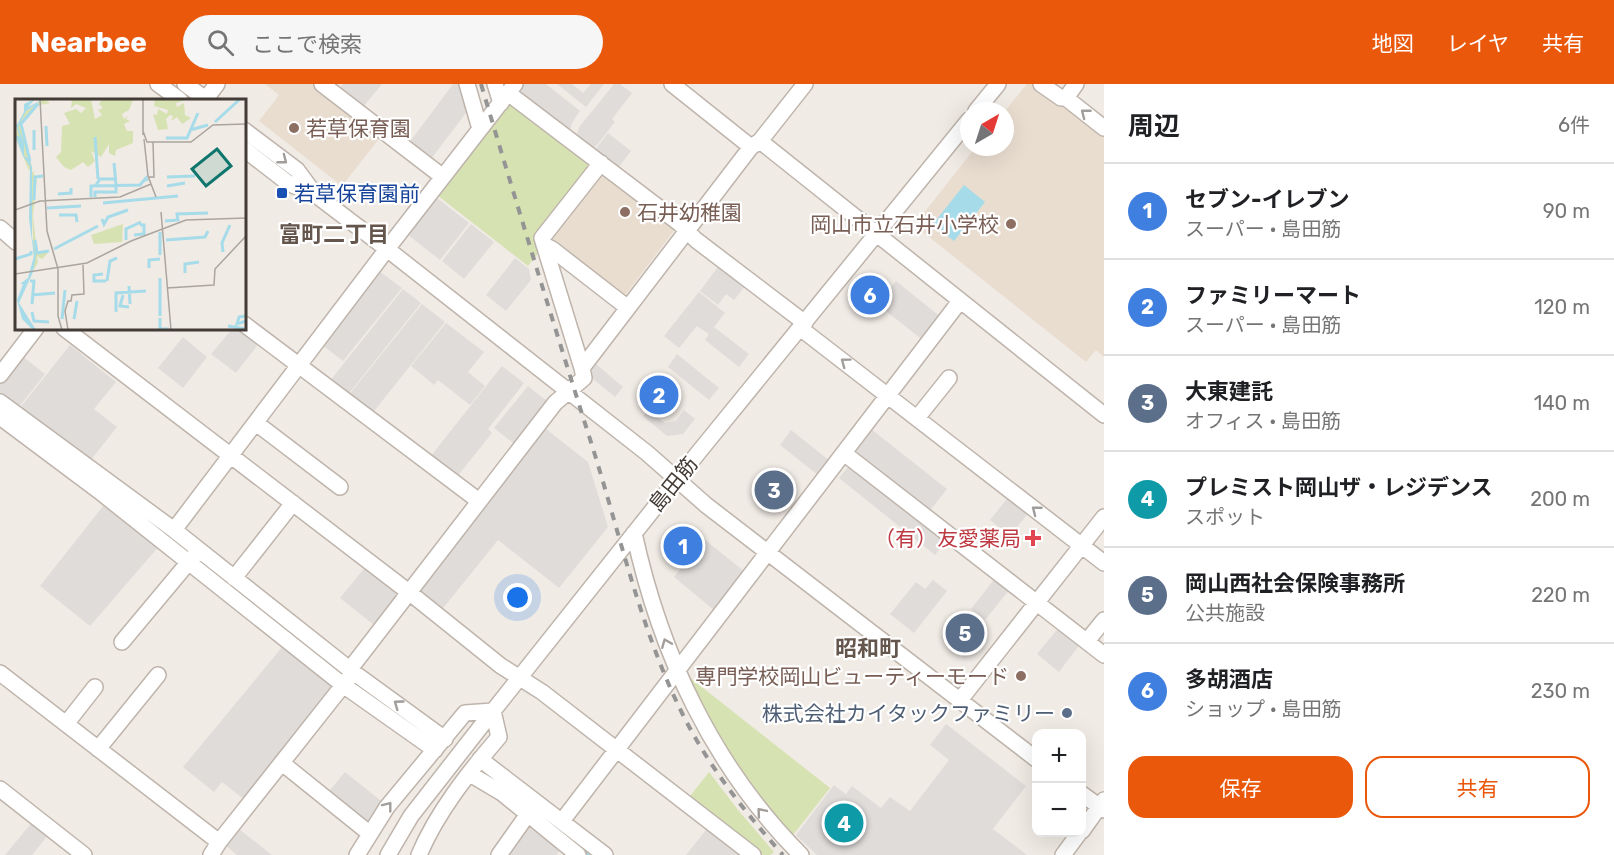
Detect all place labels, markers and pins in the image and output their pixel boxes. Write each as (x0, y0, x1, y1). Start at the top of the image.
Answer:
place label: 若草保育園 (306, 116, 411, 141)
marker: 若草保育園 (287, 121, 301, 135)
place label: 若草保育園前 (294, 181, 420, 206)
marker: 若草保育園前 (275, 186, 289, 200)
place label: 石井幼稚園 (637, 200, 742, 225)
marker: 石井幼稚園 (618, 205, 632, 219)
place label: 岡山市立石井小学校 (810, 212, 999, 237)
marker: 岡山市立石井小学校 (1004, 217, 1018, 231)
pin: 6 (850, 272, 890, 318)
pin: 2 (640, 372, 678, 418)
pin: 3 (754, 468, 794, 512)
pin: 1 (664, 524, 702, 568)
place label: （有）友愛薬局 (874, 526, 1021, 551)
marker: （有）友愛薬局 (1026, 531, 1040, 545)
pin: 5 (946, 610, 984, 656)
place label: 専門学校岡山ビューティーモード (695, 664, 1009, 689)
marker: 専門学校岡山ビューティーモード (1014, 669, 1028, 683)
place label: 株式会社カイタックファミリー (762, 701, 1055, 726)
marker: 株式会社カイタックファミリー (1060, 706, 1074, 720)
pin: 4 (824, 800, 864, 846)

